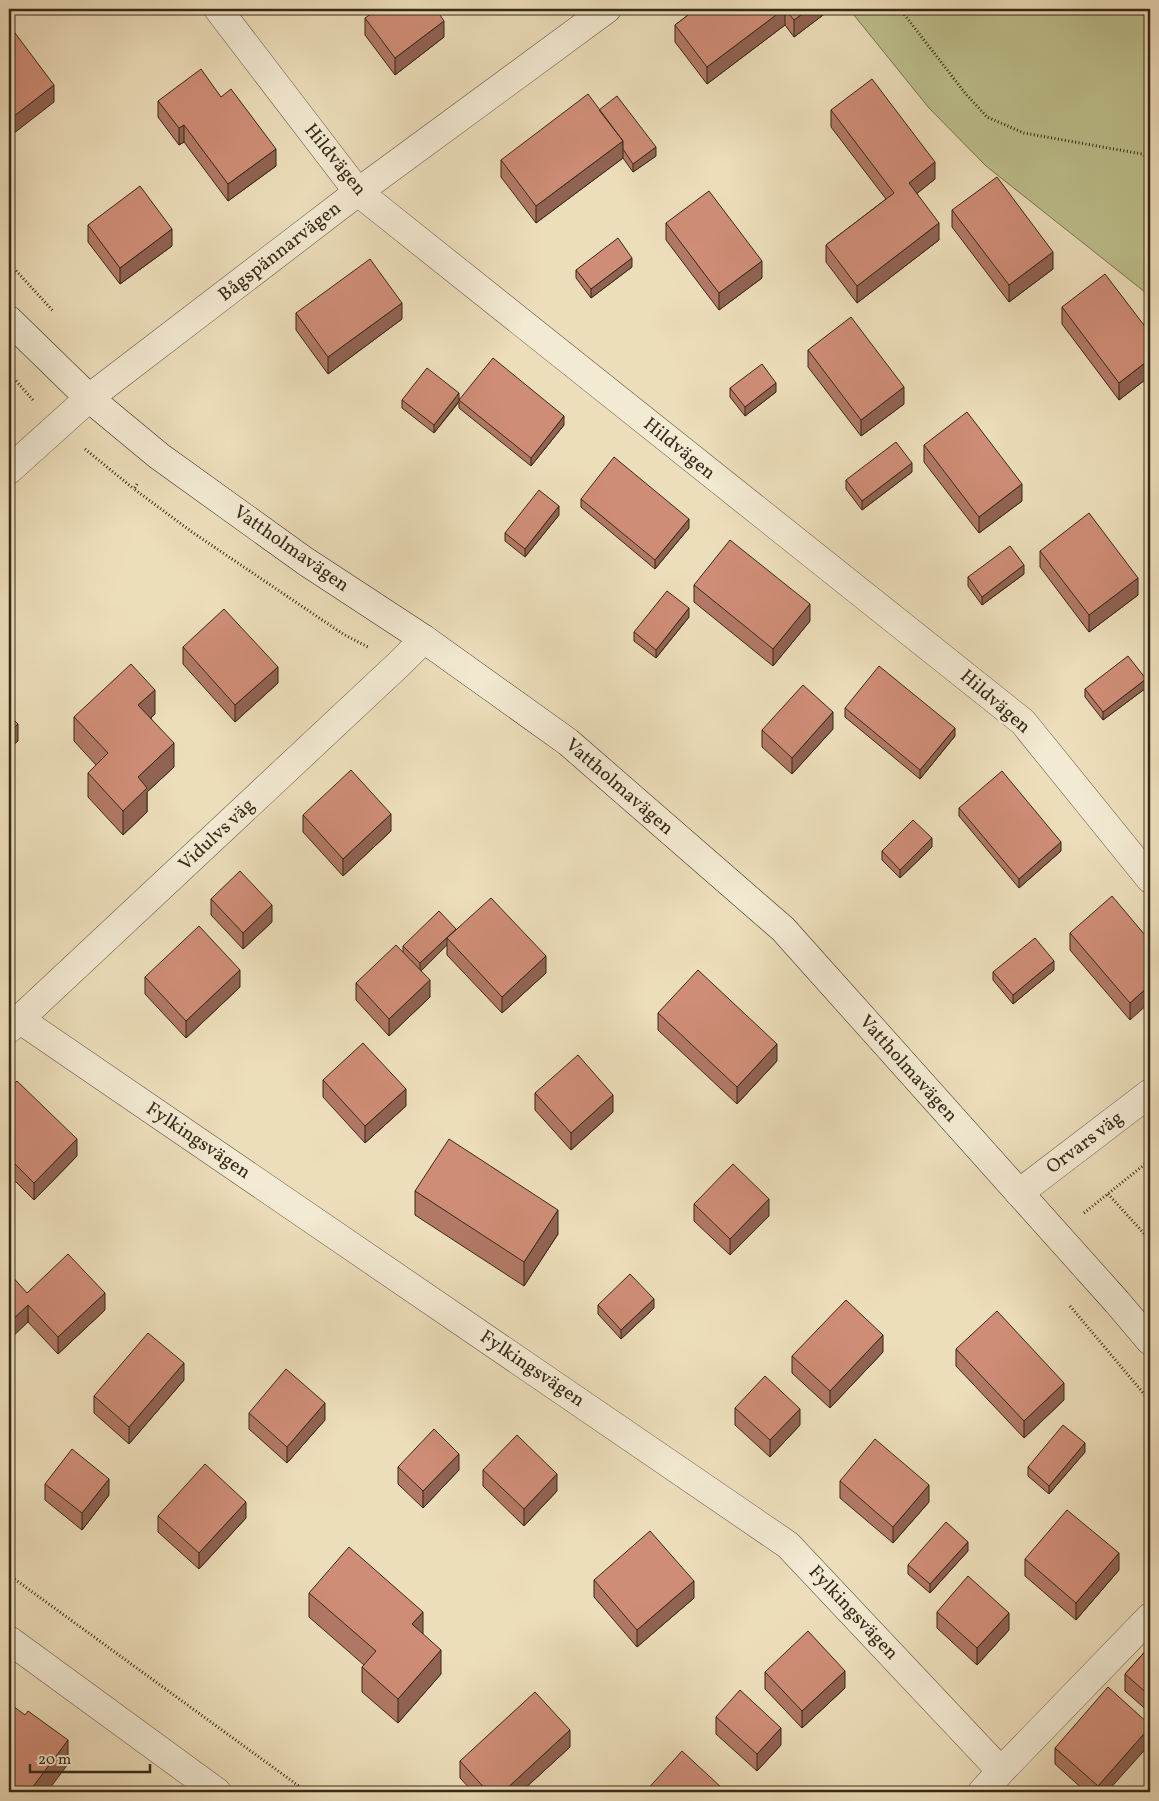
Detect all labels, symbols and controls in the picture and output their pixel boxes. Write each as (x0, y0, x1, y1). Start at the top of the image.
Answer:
street label: Hildvägen (298, 118, 372, 202)
street label: Bågspännarvägen (213, 196, 347, 308)
street label: Hildvägen (637, 412, 721, 486)
street label: Vattholmavägen (228, 499, 354, 599)
street label: Hildvägen (954, 664, 1036, 740)
street label: Vattholmavägen (559, 733, 679, 841)
street label: Vidulvs väg (173, 793, 261, 877)
street label: Vattholmavägen (853, 1010, 963, 1128)
street label: Fylkingsvägen (141, 1096, 255, 1186)
street label: Orvars väg (1041, 1106, 1129, 1180)
street label: Fylkingsvägen (475, 1324, 589, 1414)
street label: Fylkingsvägen (802, 1560, 904, 1666)
scale bar (30, 1741, 150, 1773)
text: 20 m (38, 1750, 71, 1771)

